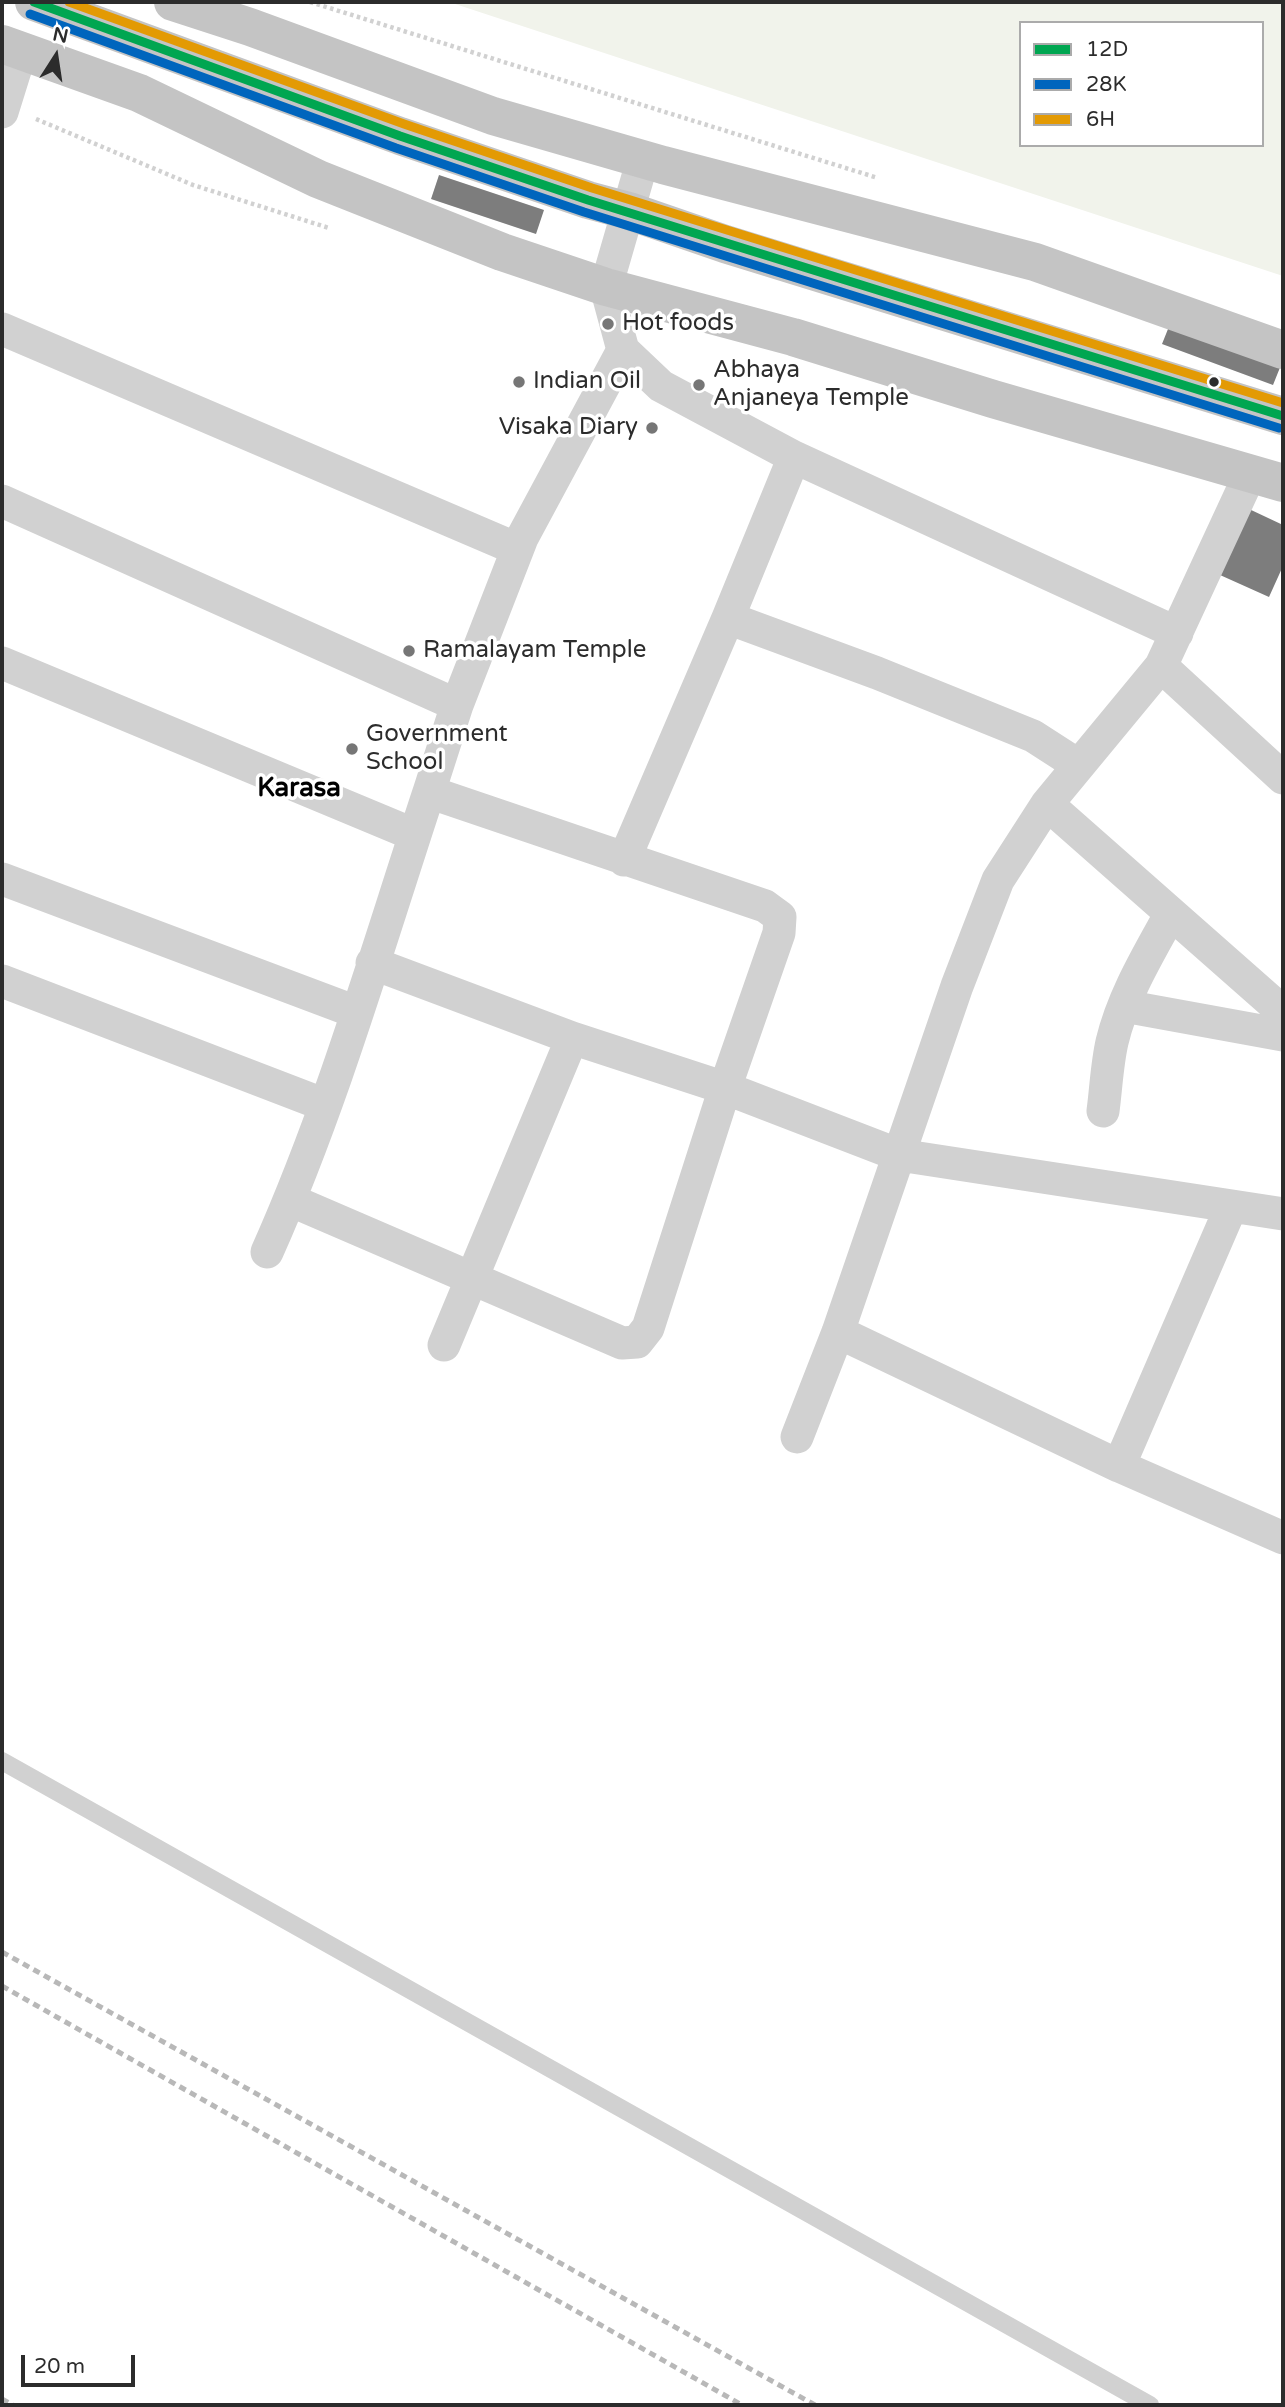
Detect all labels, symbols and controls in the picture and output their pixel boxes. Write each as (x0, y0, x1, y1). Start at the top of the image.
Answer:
north arrow (21, 21, 91, 91)
legend (1019, 21, 1264, 147)
text: N (51, 23, 70, 48)
text: 12D (1086, 37, 1128, 62)
text: 28K (1086, 72, 1126, 97)
text: 6H (1086, 107, 1115, 132)
place label: Hot foods (622, 310, 734, 338)
marker: Hot foods (600, 316, 616, 332)
place label: Abhaya Anjaneya Temple (713, 357, 909, 413)
place label: Indian Oil (533, 368, 641, 396)
marker: Indian Oil (511, 374, 527, 390)
unlabelled marker (1207, 375, 1221, 389)
marker: Abhaya Anjaneya Temple (691, 377, 707, 393)
place label: Visaka Diary (499, 414, 638, 442)
marker: Visaka Diary (644, 420, 660, 436)
place label: Ramalayam Temple (423, 637, 646, 665)
marker: Ramalayam Temple (401, 643, 417, 659)
place label: Government School (366, 721, 508, 777)
marker: Government School (344, 741, 360, 757)
district label: Karasa (257, 773, 341, 805)
scale bar (24, 2340, 138, 2384)
text: 20 m (34, 2354, 85, 2379)

